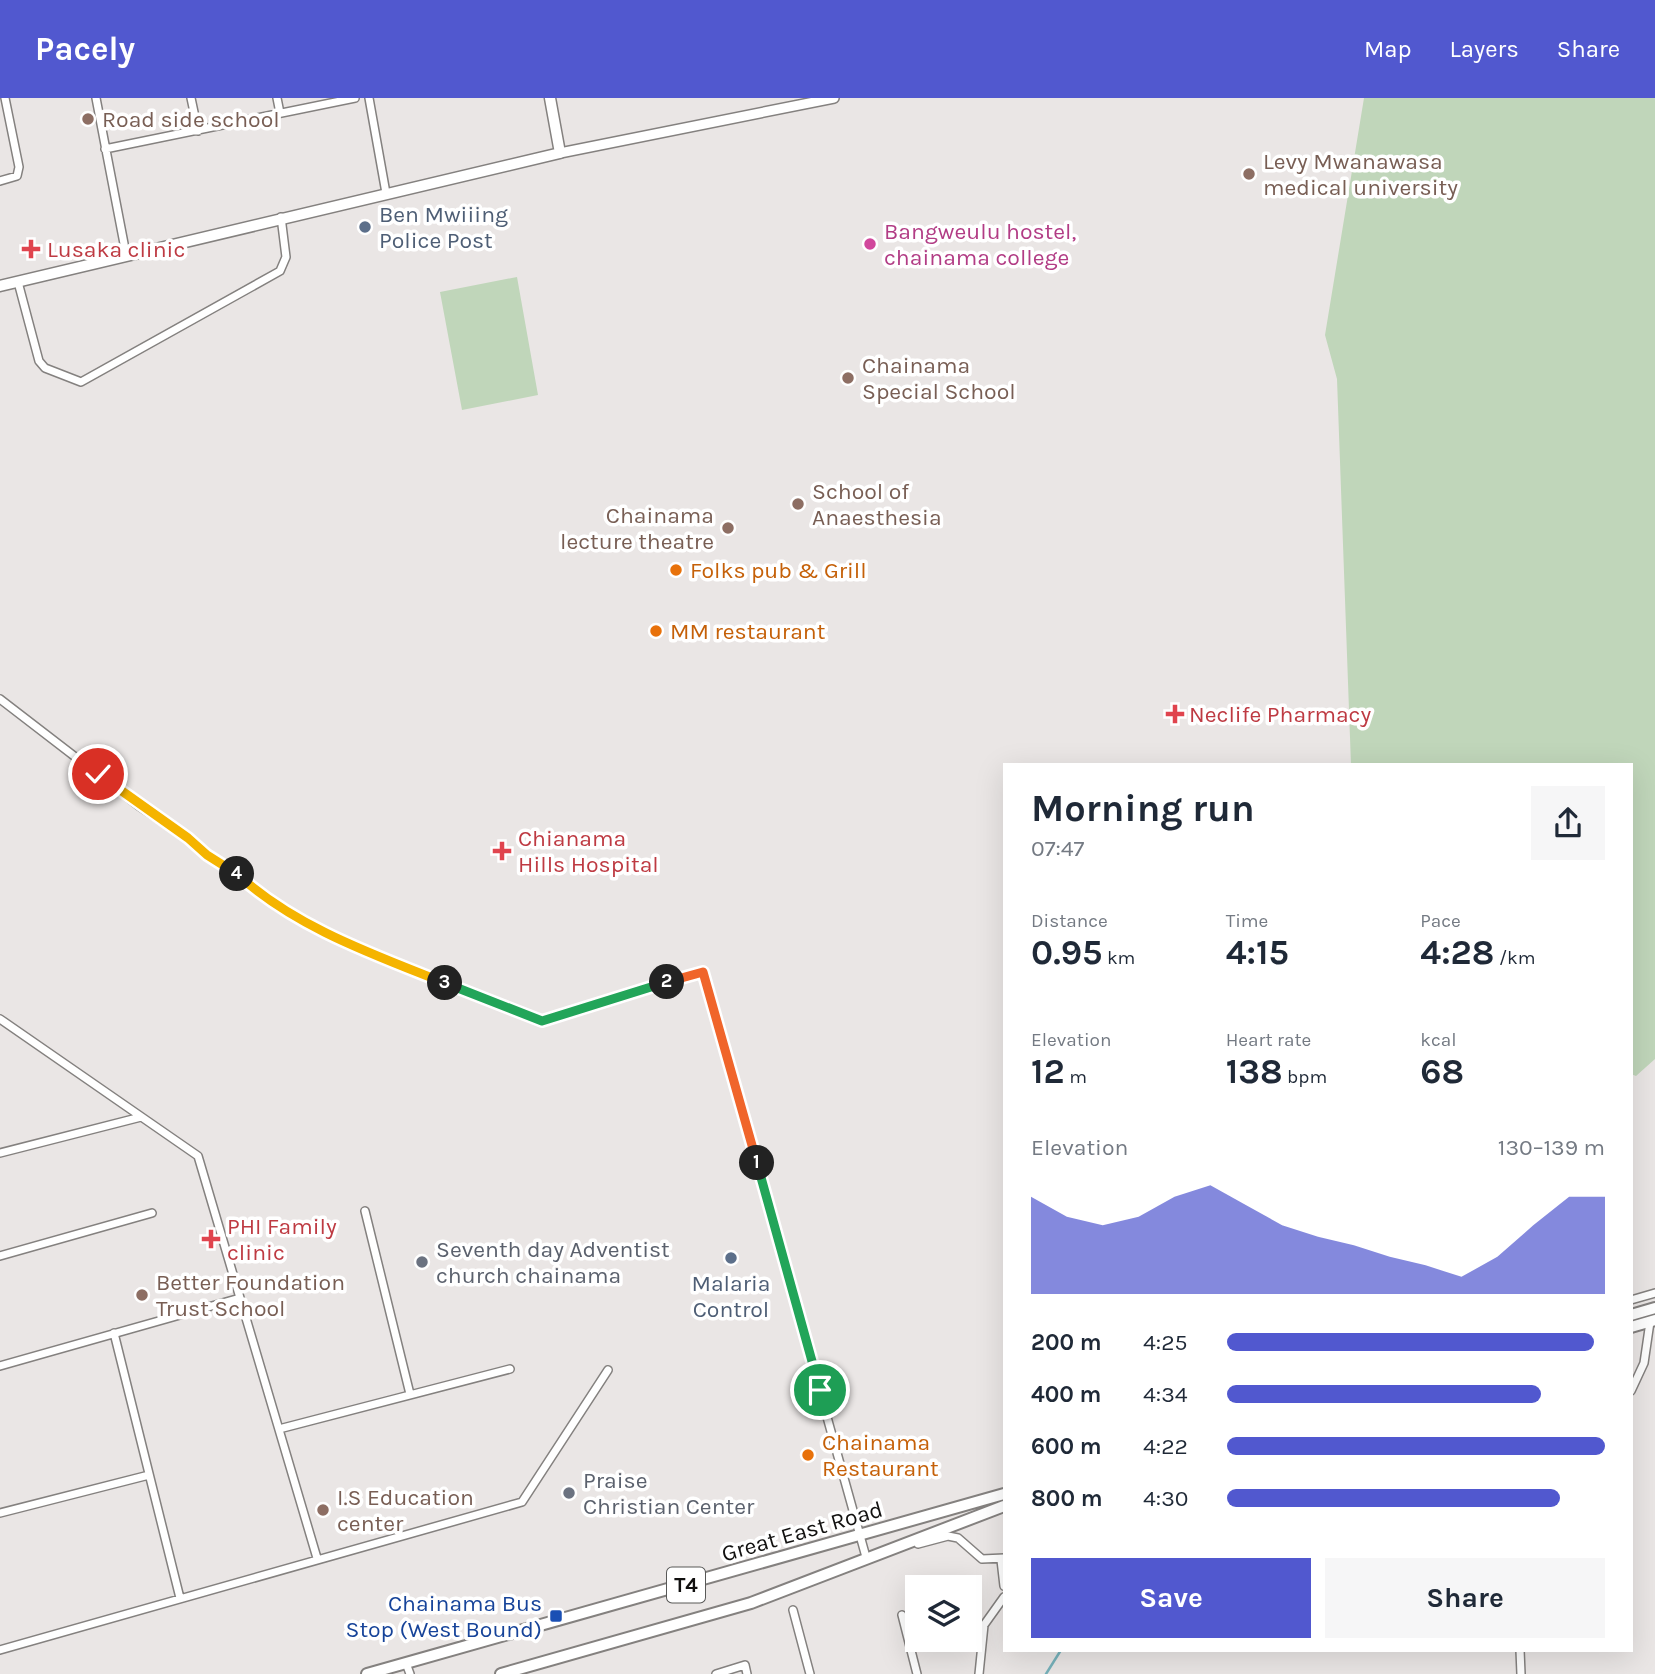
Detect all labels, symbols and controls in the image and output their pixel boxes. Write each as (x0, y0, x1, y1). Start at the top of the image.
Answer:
text: Pacely (35, 30, 135, 68)
text: Map (1364, 35, 1412, 63)
text: Layers (1450, 35, 1519, 63)
text: Share (1557, 35, 1620, 63)
place label: Road side school (102, 106, 280, 133)
marker: Road side school (80, 111, 96, 127)
place label: Levy Mwanawasa medical university (1263, 148, 1458, 201)
marker: Levy Mwanawasa medical university (1241, 166, 1257, 182)
place label: Ben Mwiiing Police Post (379, 201, 508, 254)
place label: Bangweulu hostel, chainama college (884, 218, 1076, 271)
marker: Ben Mwiiing Police Post (357, 219, 373, 235)
place label: Lusaka clinic (47, 236, 185, 263)
marker: Bangweulu hostel, chainama college (862, 236, 878, 252)
marker: Lusaka clinic (21, 239, 41, 259)
place label: Chainama Special School (862, 352, 1016, 405)
marker: Chainama Special School (840, 370, 856, 386)
place label: School of Anaesthesia (812, 478, 942, 531)
marker: School of Anaesthesia (790, 496, 806, 512)
place label: Chainama lecture theatre (560, 502, 714, 555)
marker: Chainama lecture theatre (720, 520, 736, 536)
place label: Folks pub & Grill (690, 557, 867, 584)
marker: Folks pub & Grill (668, 562, 684, 578)
place label: MM restaurant (670, 618, 826, 645)
marker: MM restaurant (648, 623, 664, 639)
place label: Neclife Pharmacy (1189, 701, 1371, 728)
marker: Neclife Pharmacy (1167, 706, 1183, 722)
pin (68, 744, 128, 804)
icon: check (79, 755, 117, 793)
text: Morning run (1031, 786, 1255, 831)
button: share (1531, 786, 1605, 860)
place label: Chianama Hills Hospital (518, 825, 659, 878)
text: 07:47 (1031, 835, 1084, 862)
marker: Chianama Hills Hospital (492, 841, 512, 861)
pin: 4 (219, 856, 254, 892)
text: 4 (231, 862, 242, 884)
text: Distance (1031, 910, 1108, 932)
text: Time (1226, 910, 1268, 932)
text: Pace (1420, 910, 1461, 932)
text: 0.95 (1031, 932, 1102, 973)
text: 4:15 (1226, 932, 1289, 973)
text: 4:28 (1420, 932, 1494, 973)
text: km (1102, 947, 1135, 969)
text: /km (1494, 947, 1536, 969)
pin: 2 (650, 964, 684, 1000)
pin: 3 (428, 966, 462, 1001)
text: 2 (661, 970, 672, 992)
text: 3 (439, 971, 450, 993)
text: Elevation (1031, 1029, 1111, 1051)
text: Heart rate (1226, 1029, 1311, 1051)
text: kcal (1420, 1029, 1457, 1051)
text: 12 (1031, 1051, 1065, 1092)
text: 138 (1226, 1051, 1283, 1092)
text: 68 (1420, 1051, 1464, 1092)
text: m (1065, 1066, 1087, 1088)
text: bpm (1283, 1066, 1327, 1088)
text: Elevation (1031, 1134, 1128, 1161)
text: 130–139 m (1498, 1134, 1605, 1161)
pin: 1 (740, 1146, 774, 1180)
text: 1 (753, 1151, 760, 1173)
place label: PHI Family clinic (227, 1213, 337, 1266)
marker: PHI Family clinic (201, 1229, 221, 1249)
place label: Seventh day Adventist church chainama (436, 1236, 670, 1289)
marker: Malaria Control (723, 1250, 739, 1266)
marker: Seventh day Adventist church chainama (414, 1254, 430, 1270)
place label: Better Foundation Trust School (156, 1269, 345, 1322)
place label: Malaria Control (691, 1270, 771, 1323)
marker: Better Foundation Trust School (134, 1287, 150, 1303)
text: 200 m (1031, 1329, 1102, 1356)
text: 4:25 (1143, 1329, 1187, 1356)
pin (790, 1360, 850, 1420)
icon: arrive (801, 1371, 839, 1409)
text: 400 m (1031, 1381, 1101, 1408)
text: 4:34 (1143, 1381, 1188, 1408)
place label: Chainama Restaurant (822, 1429, 939, 1482)
text: 600 m (1031, 1433, 1102, 1460)
text: 4:22 (1143, 1433, 1188, 1460)
marker: Chainama Restaurant (800, 1447, 816, 1463)
place label: Praise Christian Center (583, 1467, 755, 1520)
place label: I.S Education center (337, 1484, 474, 1537)
marker: Praise Christian Center (561, 1485, 577, 1501)
text: 800 m (1031, 1485, 1103, 1512)
text: 4:30 (1143, 1485, 1188, 1512)
street label: Great East Road (718, 1496, 886, 1567)
marker: I.S Education center (315, 1502, 331, 1518)
button: Save (1031, 1558, 1311, 1638)
button: Share (1325, 1558, 1605, 1638)
road number: T4 (667, 1568, 705, 1602)
map controls (905, 1575, 982, 1652)
button: layers (905, 1575, 982, 1652)
place label: Chainama Bus Stop (West Bound) (345, 1590, 542, 1643)
marker: Chainama Bus Stop (West Bound) (548, 1608, 564, 1624)

